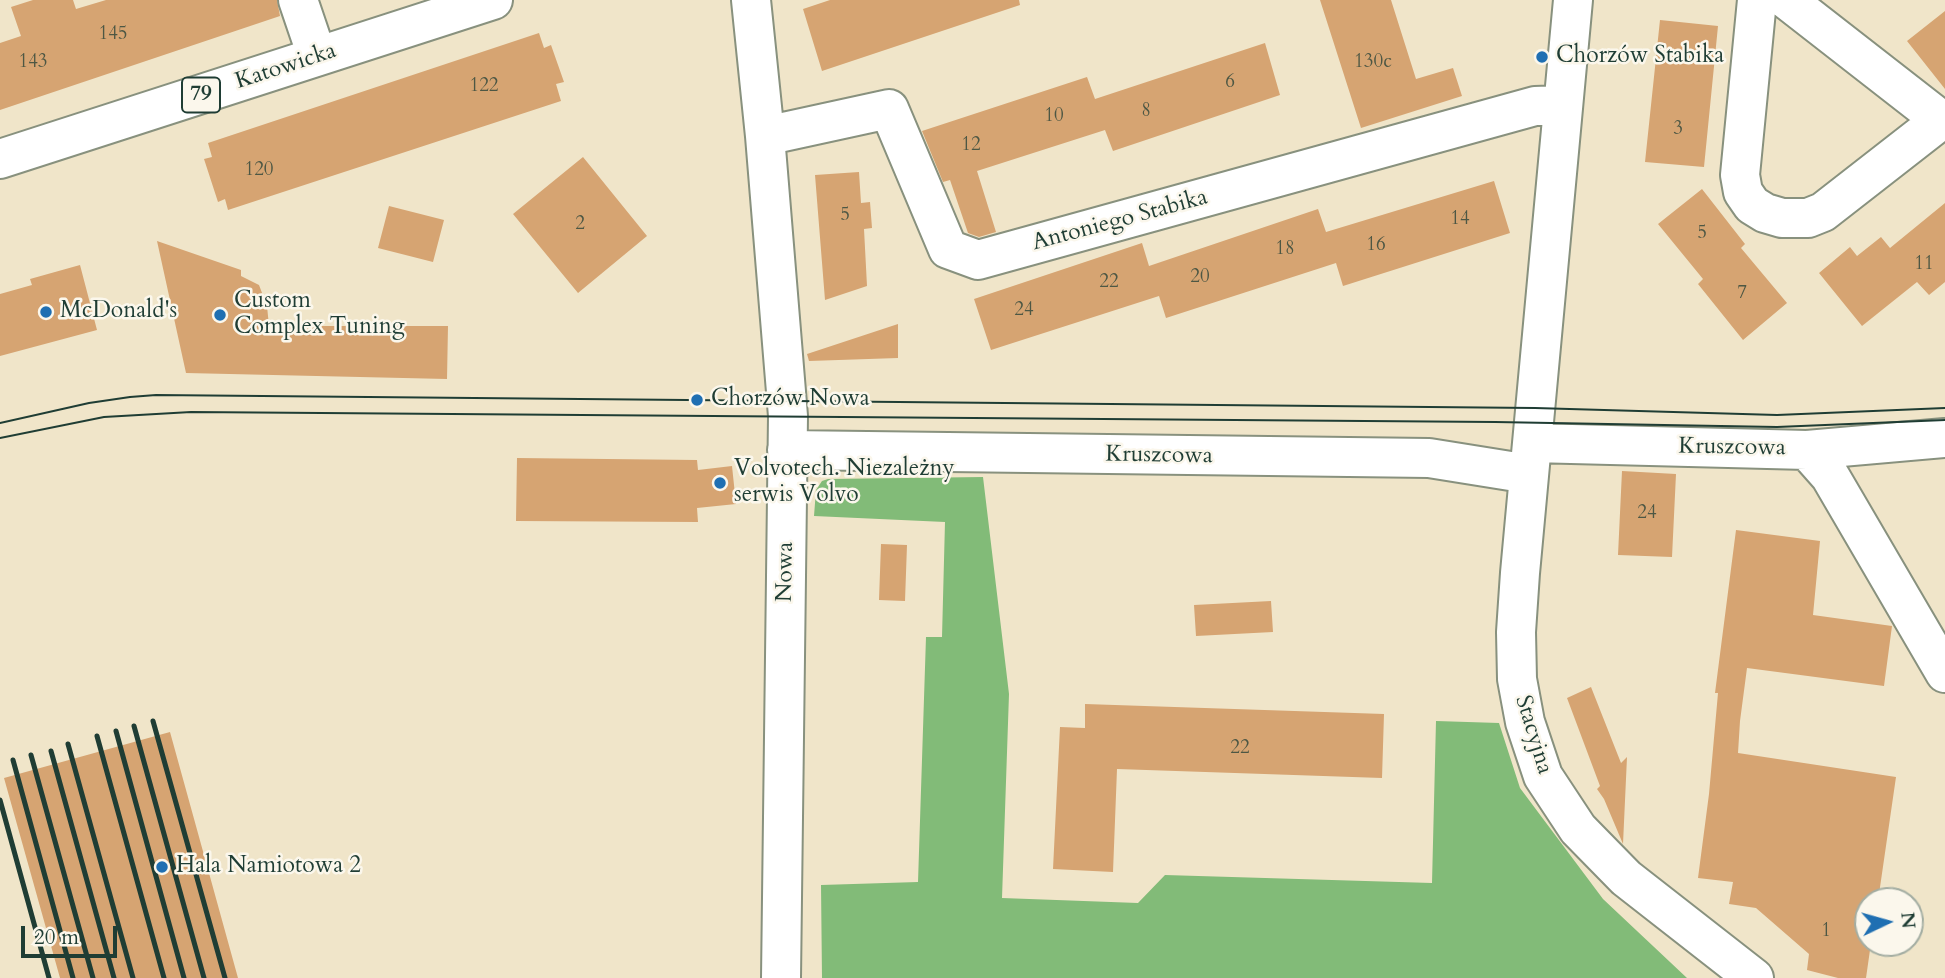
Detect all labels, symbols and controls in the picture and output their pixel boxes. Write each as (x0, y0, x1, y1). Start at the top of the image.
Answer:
house number: 145 (98, 24, 128, 46)
street label: Katowicka (232, 38, 340, 96)
place label: Chorzów Stabika (1556, 43, 1724, 71)
marker: Chorzów Stabika (1534, 49, 1550, 65)
house number: 143 (18, 52, 48, 74)
house number: 130c (1354, 52, 1392, 74)
house number: 6 (1225, 72, 1235, 94)
house number: 122 (469, 76, 499, 98)
road number: 79 (182, 78, 220, 112)
house number: 8 (1141, 101, 1151, 123)
house number: 10 (1044, 106, 1064, 128)
house number: 3 (1673, 119, 1683, 141)
house number: 12 (961, 135, 981, 157)
house number: 120 (244, 160, 274, 182)
street label: Antoniego Stabika (1029, 184, 1211, 258)
house number: 5 (840, 205, 850, 227)
house number: 14 (1450, 209, 1470, 231)
house number: 2 (575, 214, 585, 236)
house number: 5 (1697, 223, 1707, 245)
house number: 16 (1366, 235, 1386, 257)
house number: 18 (1275, 239, 1295, 261)
house number: 11 (1914, 254, 1934, 276)
house number: 20 (1190, 267, 1210, 289)
house number: 22 (1099, 272, 1119, 294)
house number: 7 (1737, 283, 1747, 305)
place label: Custom Complex Tuning (234, 288, 405, 342)
place label: McDonald's (60, 298, 177, 326)
house number: 24 (1014, 300, 1034, 322)
marker: McDonald's (38, 304, 54, 320)
marker: Custom Complex Tuning (212, 307, 228, 323)
place label: Chorzów Nowa (711, 386, 870, 414)
marker: Chorzów Nowa (689, 392, 705, 408)
street label: Kruszcowa (1678, 433, 1786, 463)
street label: Kruszcowa (1105, 441, 1213, 471)
place label: Volvotech. Niezależny serwis Volvo (734, 456, 955, 510)
marker: Volvotech. Niezależny serwis Volvo (712, 475, 728, 491)
house number: 24 (1637, 503, 1657, 525)
street label: Nowa (772, 542, 800, 602)
street label: Stacyjna (1508, 692, 1558, 778)
house number: 22 (1230, 738, 1250, 760)
place label: Hala Namiotowa 2 (176, 853, 361, 881)
marker: Hala Namiotowa 2 (154, 859, 170, 875)
north arrow (1854, 887, 1924, 957)
text: N (1894, 911, 1922, 930)
scale bar (24, 912, 121, 956)
house number: 1 (1821, 921, 1831, 943)
text: 20 m (34, 923, 79, 952)

